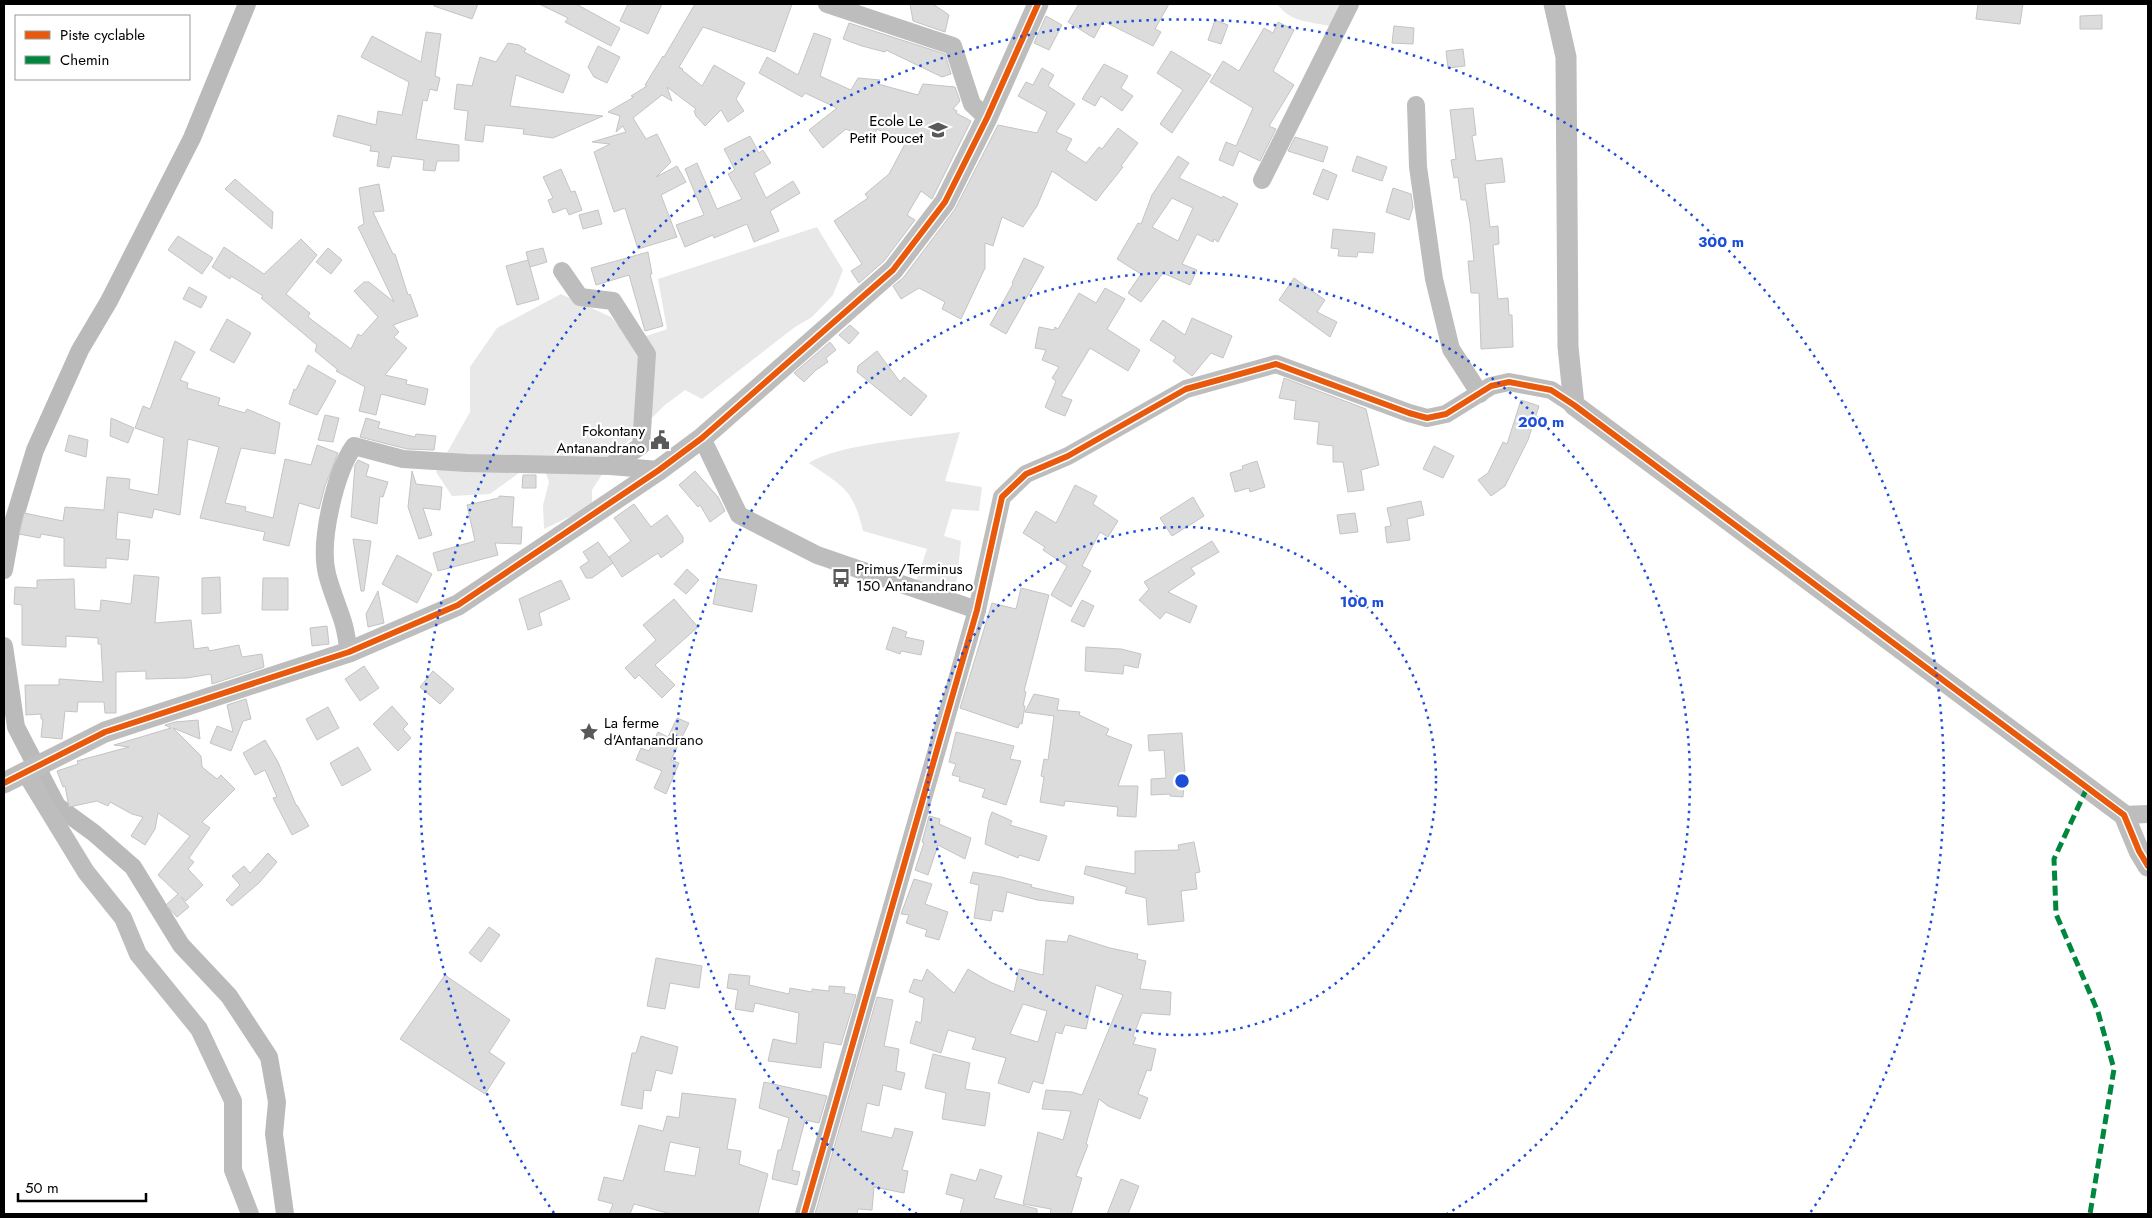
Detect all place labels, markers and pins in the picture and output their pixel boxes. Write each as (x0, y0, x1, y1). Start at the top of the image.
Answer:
place label: Ecole Le Petit Poucet (850, 110, 923, 149)
school or university icon: Ecole Le Petit Poucet (927, 119, 949, 141)
place label: Fokontany Antanandrano (556, 420, 645, 459)
public building icon: Fokontany Antanandrano (649, 429, 671, 451)
place label: Primus/Terminus 150 Antanandrano (856, 558, 973, 597)
bus stop icon: Primus/Terminus 150 Antanandrano (830, 567, 852, 589)
place label: La ferme d'Antanandrano (604, 712, 703, 751)
place icon: La ferme d'Antanandrano (578, 721, 600, 743)
centre of rings (1173, 772, 1191, 790)

